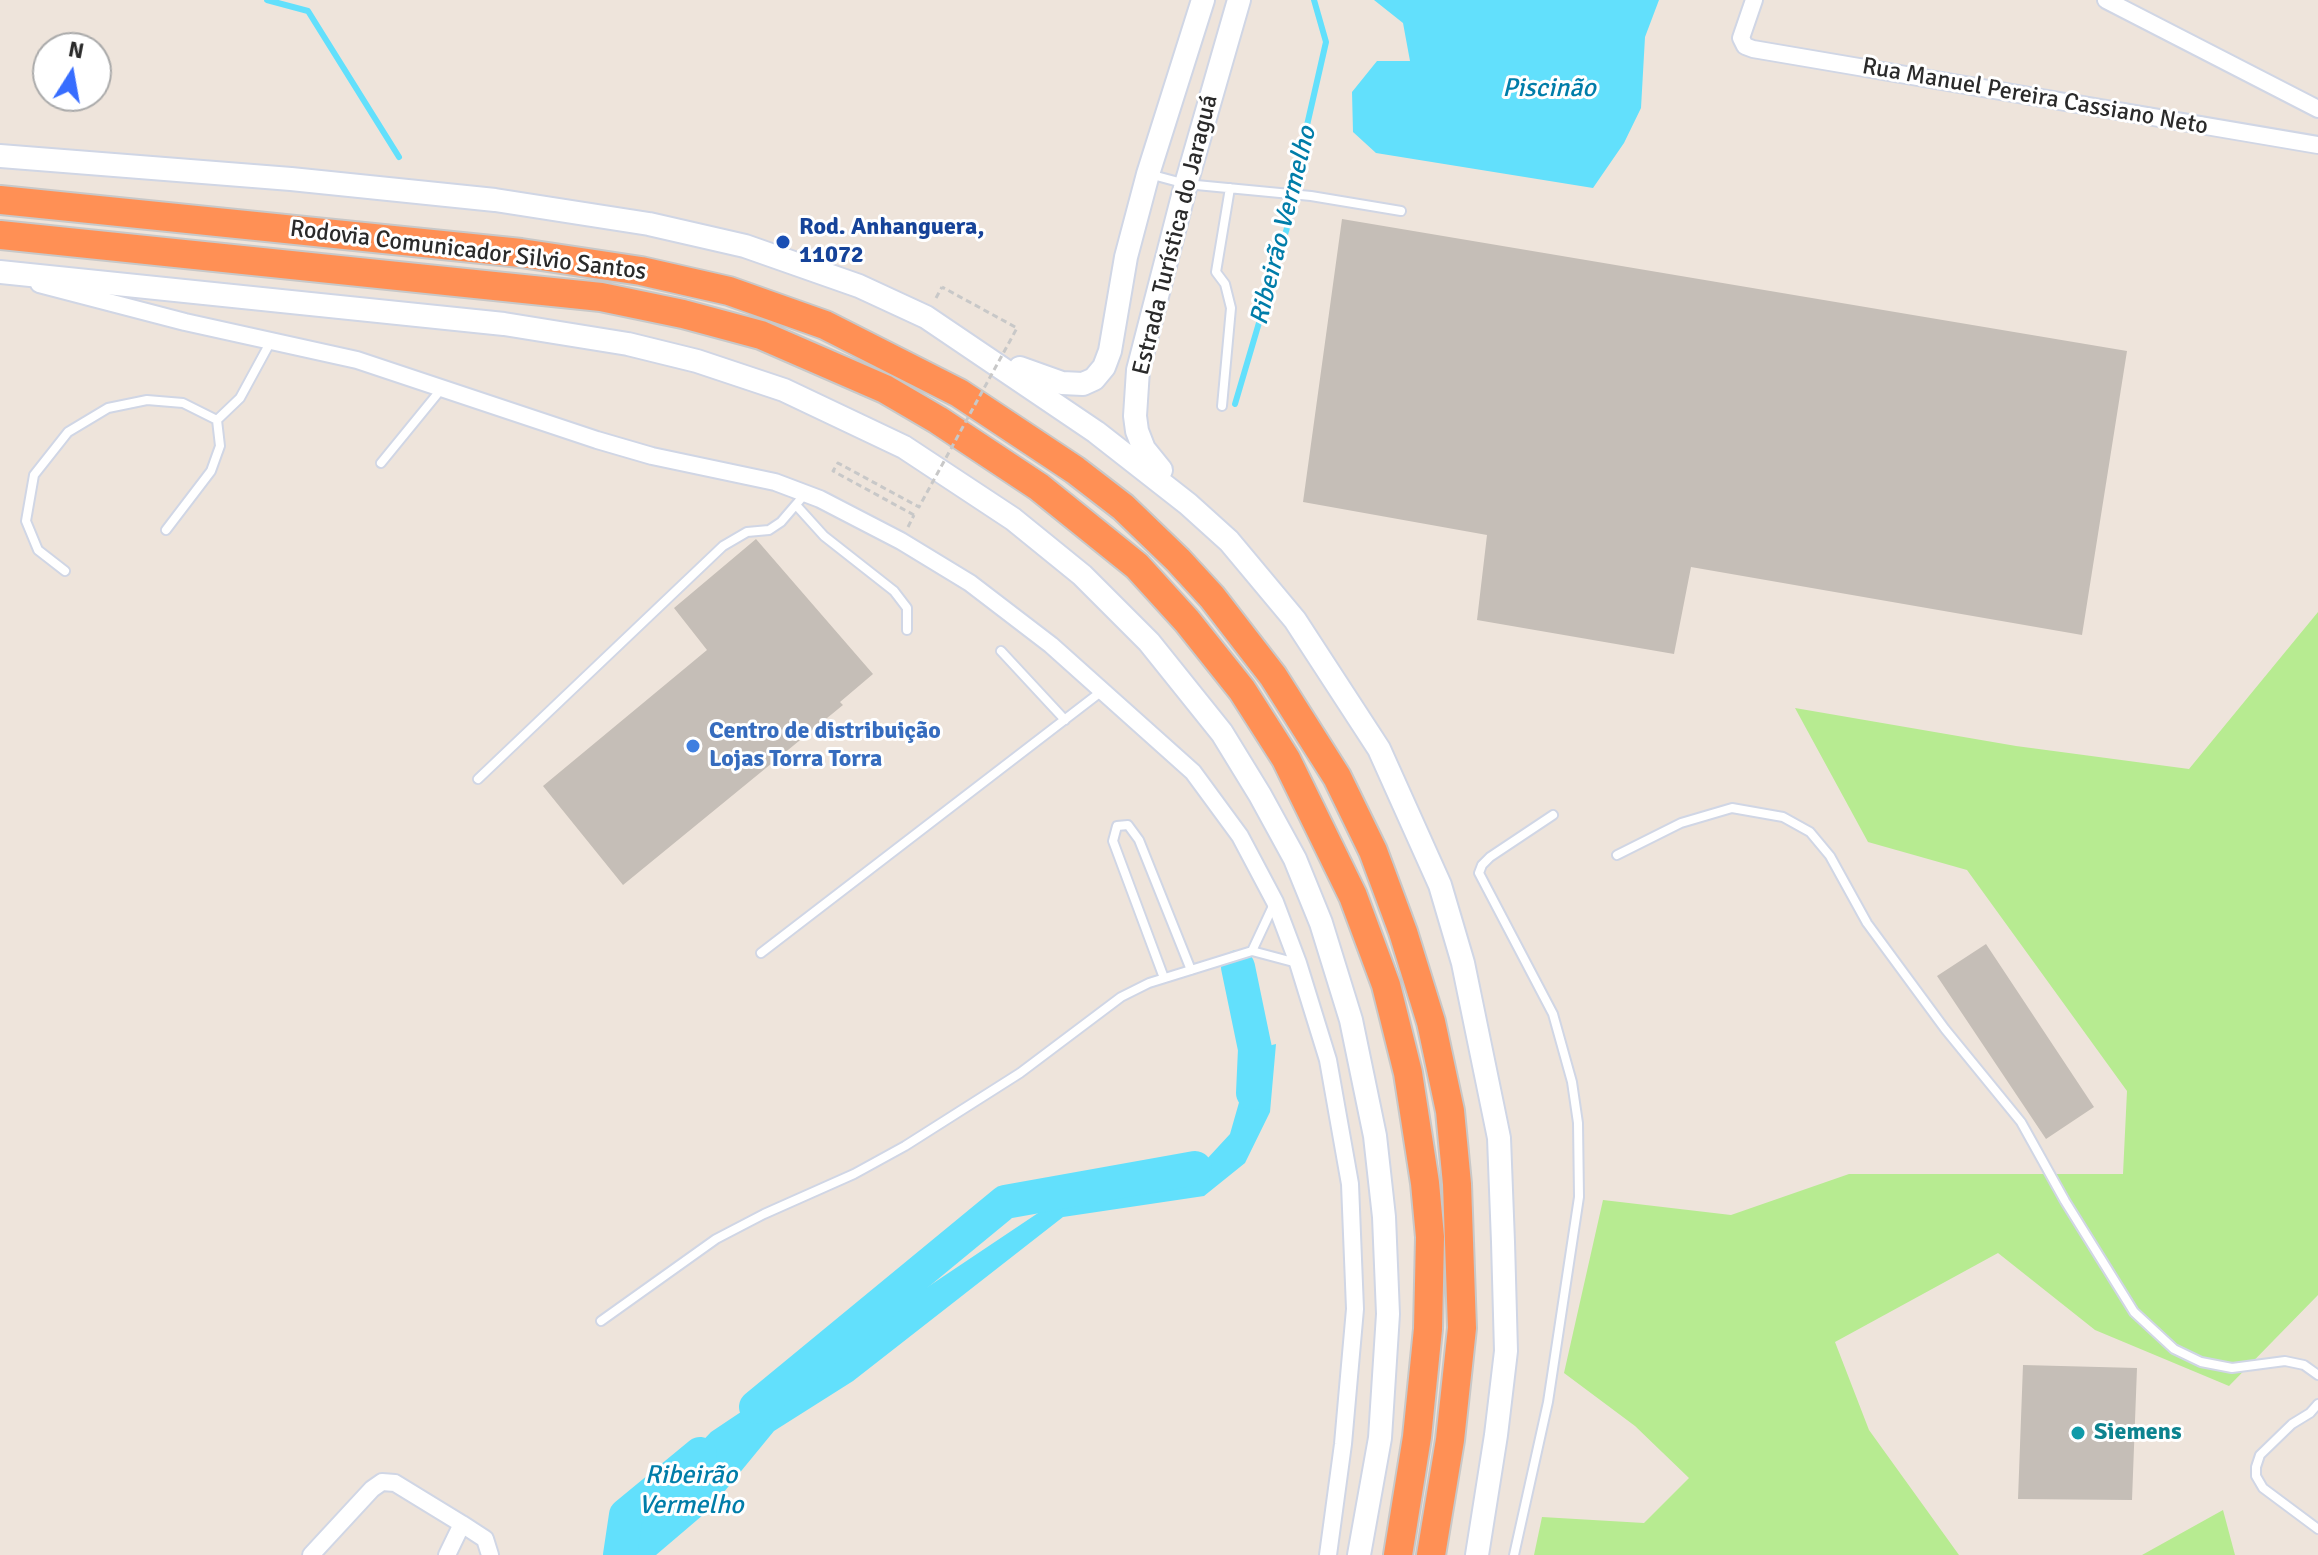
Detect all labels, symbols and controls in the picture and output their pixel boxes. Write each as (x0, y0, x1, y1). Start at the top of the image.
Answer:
north arrow (32, 32, 112, 112)
text: N (66, 35, 86, 65)
street label: Rua Manuel Pereira Cassiano Neto (1860, 52, 2210, 142)
water label: Piscinão (1502, 73, 1596, 105)
street label: Estrada Turística do Jaraguá (1127, 92, 1225, 378)
water label: Ribeirão Vermelho (1244, 124, 1324, 328)
place label: Rod. Anhanguera, 11072 (799, 214, 984, 270)
street label: Rodovia Comunicador Silvio Santos (288, 215, 648, 287)
marker: Rod. Anhanguera, 11072 (774, 233, 792, 251)
place label: Centro de distribuição Lojas Torra Torra (709, 718, 941, 774)
marker: Centro de distribuição Lojas Torra Torra (684, 737, 702, 755)
place label: Siemens (2094, 1419, 2182, 1447)
marker: Siemens (2069, 1424, 2087, 1442)
water label: Ribeirão Vermelho (638, 1460, 744, 1522)

